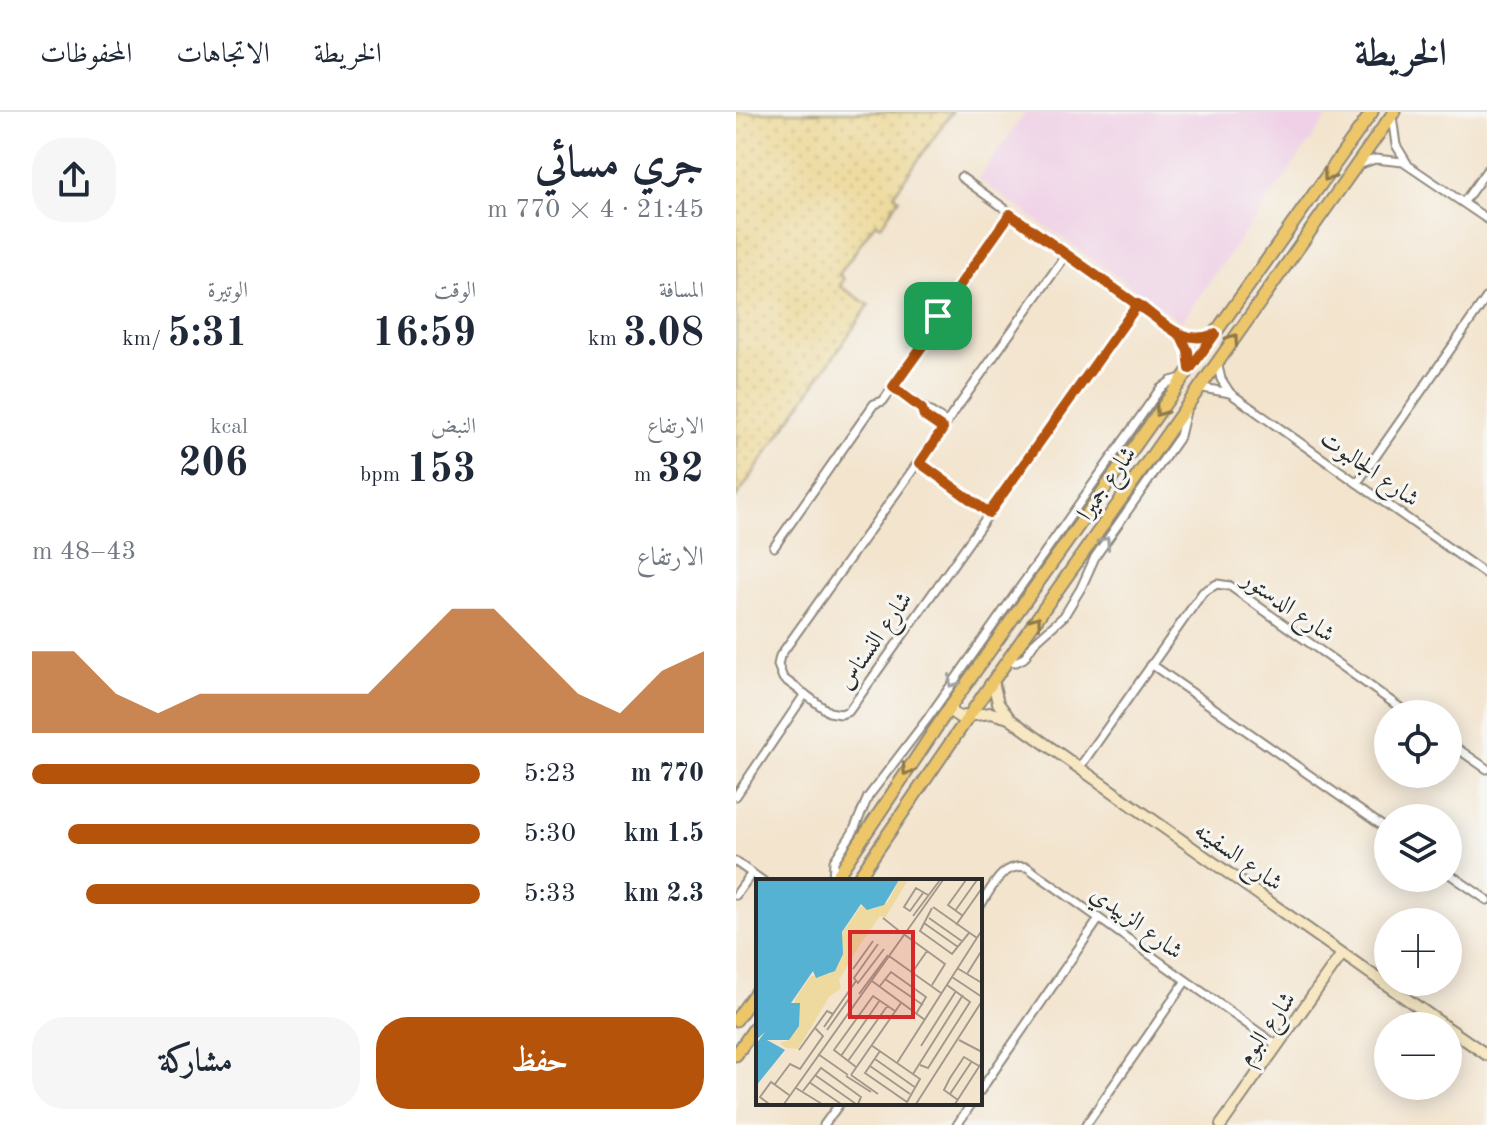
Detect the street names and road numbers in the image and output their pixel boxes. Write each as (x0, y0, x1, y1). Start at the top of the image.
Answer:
street label: شارع الجالبوت (1312, 427, 1423, 517)
street label: شارع جميرا (1074, 443, 1147, 529)
street label: شارع الدستور (1232, 566, 1338, 653)
street label: شارع النسناس (834, 588, 923, 698)
street label: شارع السفينه (1186, 819, 1286, 901)
street label: شارع الزبيدي (1082, 882, 1187, 970)
street label: شارع البوم (1234, 988, 1307, 1074)

